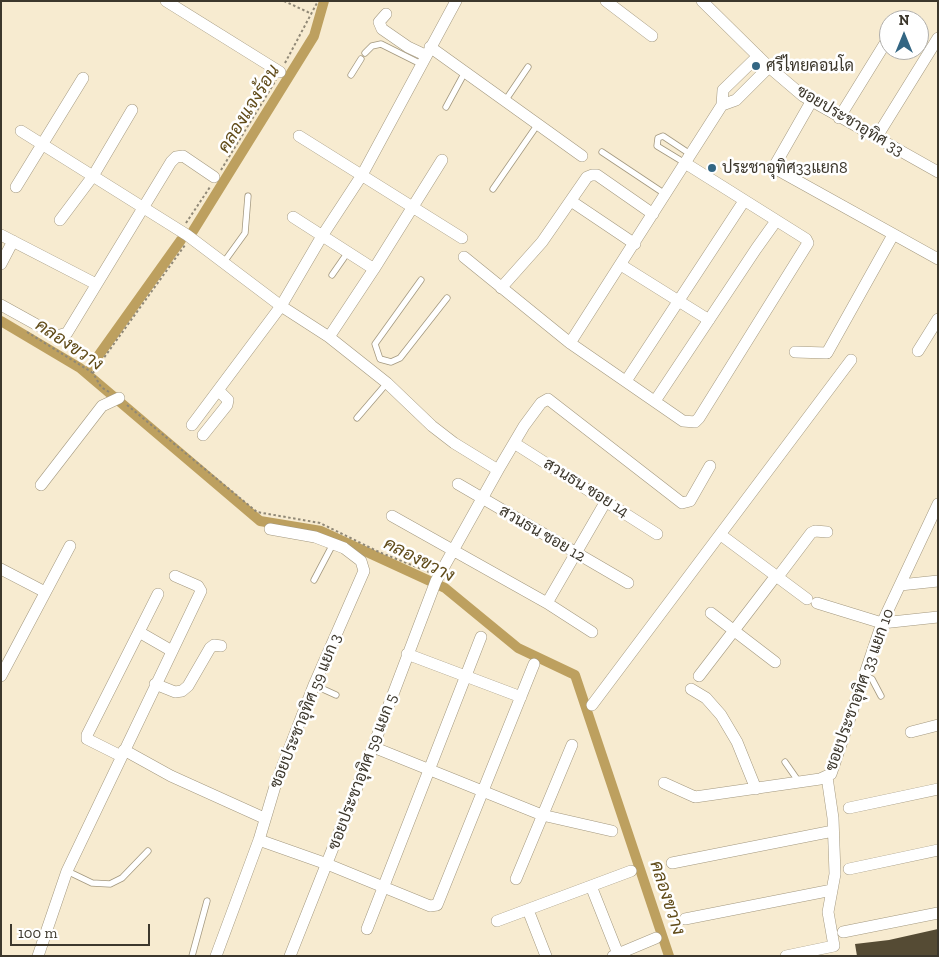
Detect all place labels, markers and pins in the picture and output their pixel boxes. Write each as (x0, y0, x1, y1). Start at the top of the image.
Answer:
place label: ศรีไทยคอนโด (766, 56, 854, 76)
marker: ศรีไทยคอนโด (750, 60, 762, 72)
place label: ประชาอุทิศ33แยก8 (722, 158, 848, 178)
marker: ประชาอุทิศ33แยก8 (706, 162, 718, 174)

